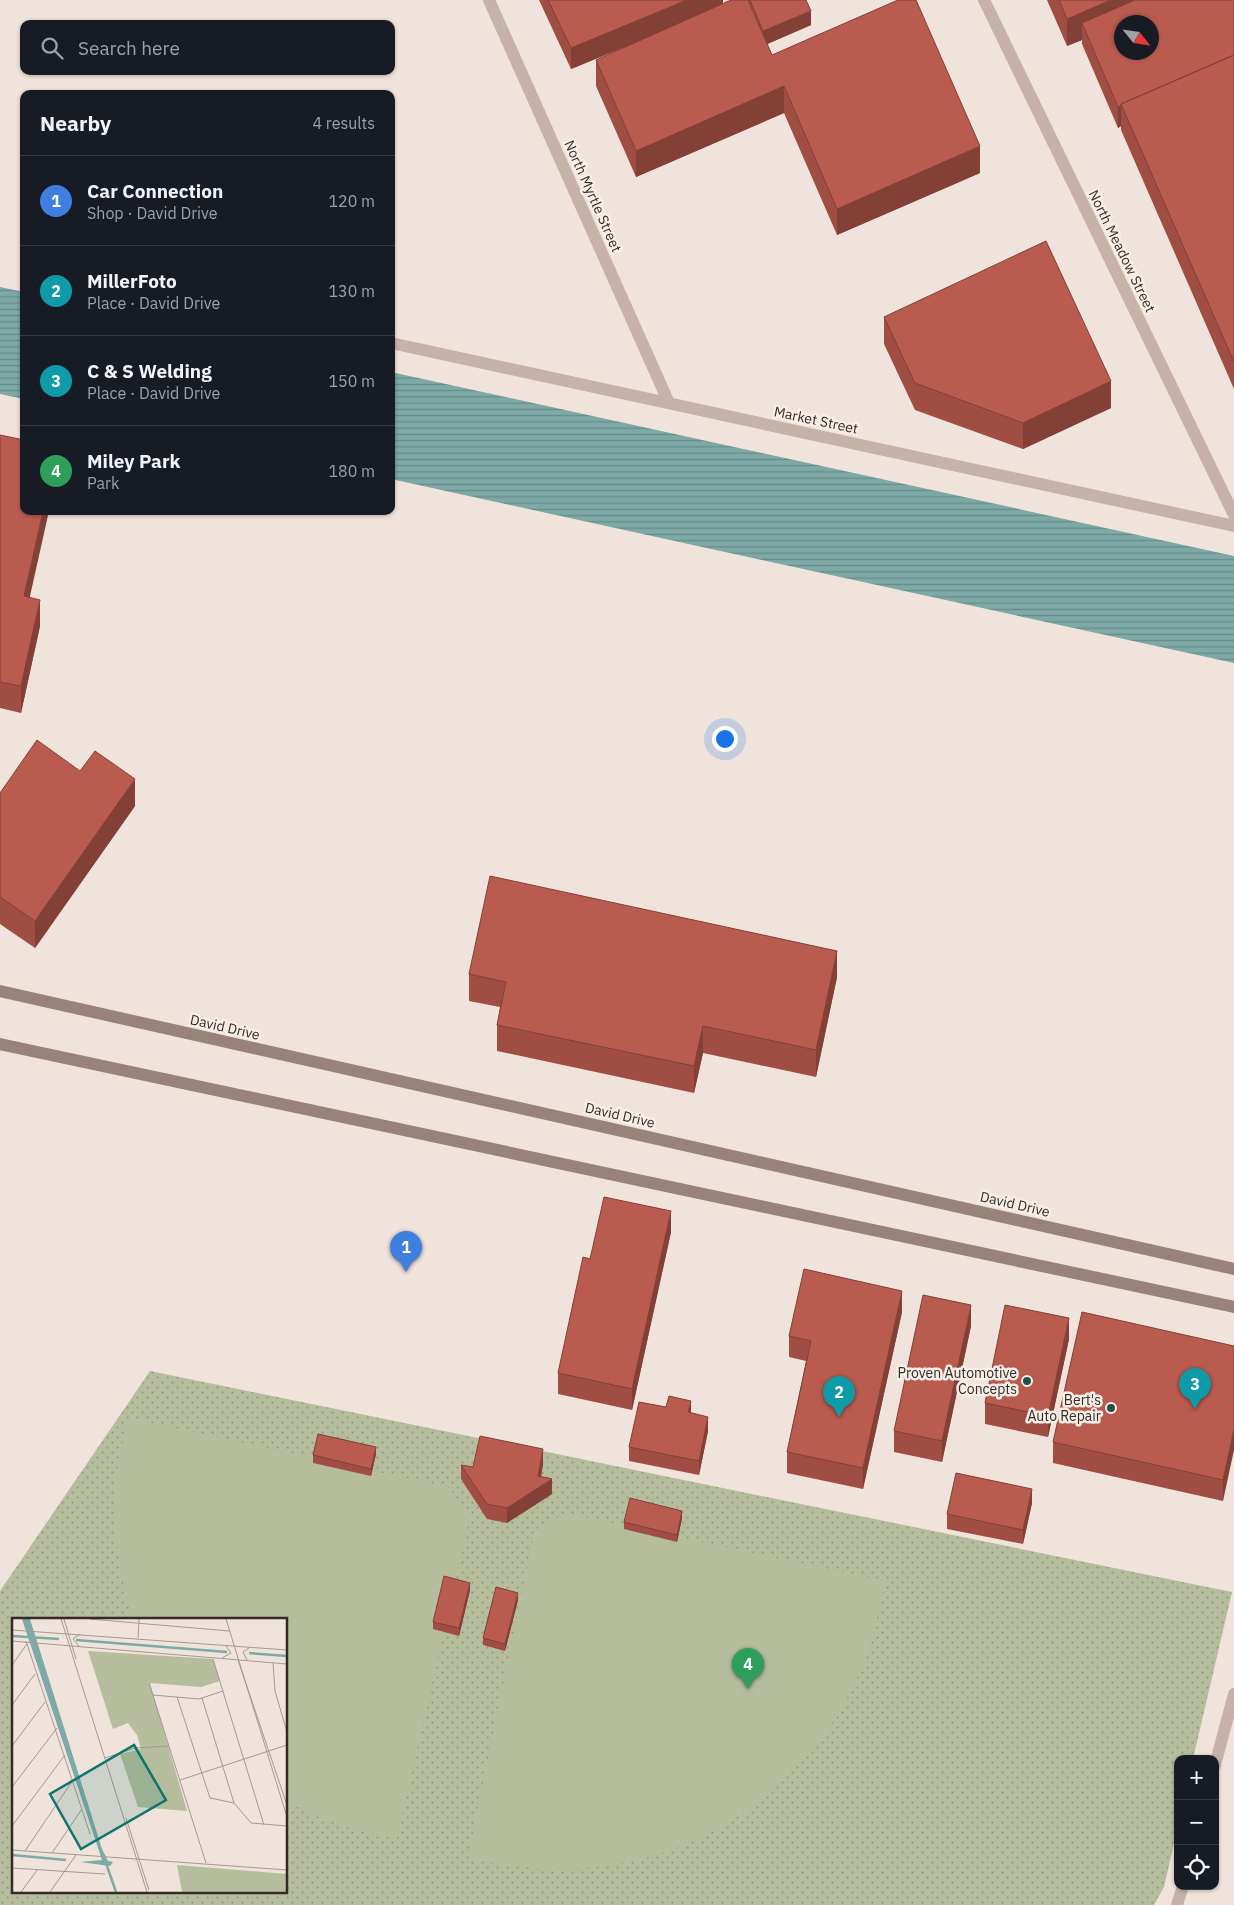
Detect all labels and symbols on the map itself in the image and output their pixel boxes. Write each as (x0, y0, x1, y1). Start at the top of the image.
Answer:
north arrow (1114, 15, 1159, 60)
street label: North Myrtle Street (560, 137, 626, 255)
street label: North Meadow Street (1085, 187, 1159, 315)
street label: Market Street (772, 402, 860, 438)
your location (712, 726, 738, 752)
street label: David Drive (188, 1010, 262, 1044)
street label: David Drive (583, 1098, 657, 1132)
street label: David Drive (978, 1187, 1052, 1221)
pin: 1 (390, 1231, 422, 1272)
place label: Proven Automotive Concepts (898, 1364, 1017, 1398)
pin: 3 (1179, 1368, 1211, 1409)
marker: Proven Automotive Concepts (1021, 1375, 1033, 1387)
pin: 2 (823, 1376, 855, 1417)
place label: Bert's Auto Repair (1027, 1391, 1101, 1425)
marker: Bert's Auto Repair (1105, 1402, 1117, 1414)
inset map (12, 1618, 288, 1892)
pin: 4 (732, 1648, 764, 1689)

